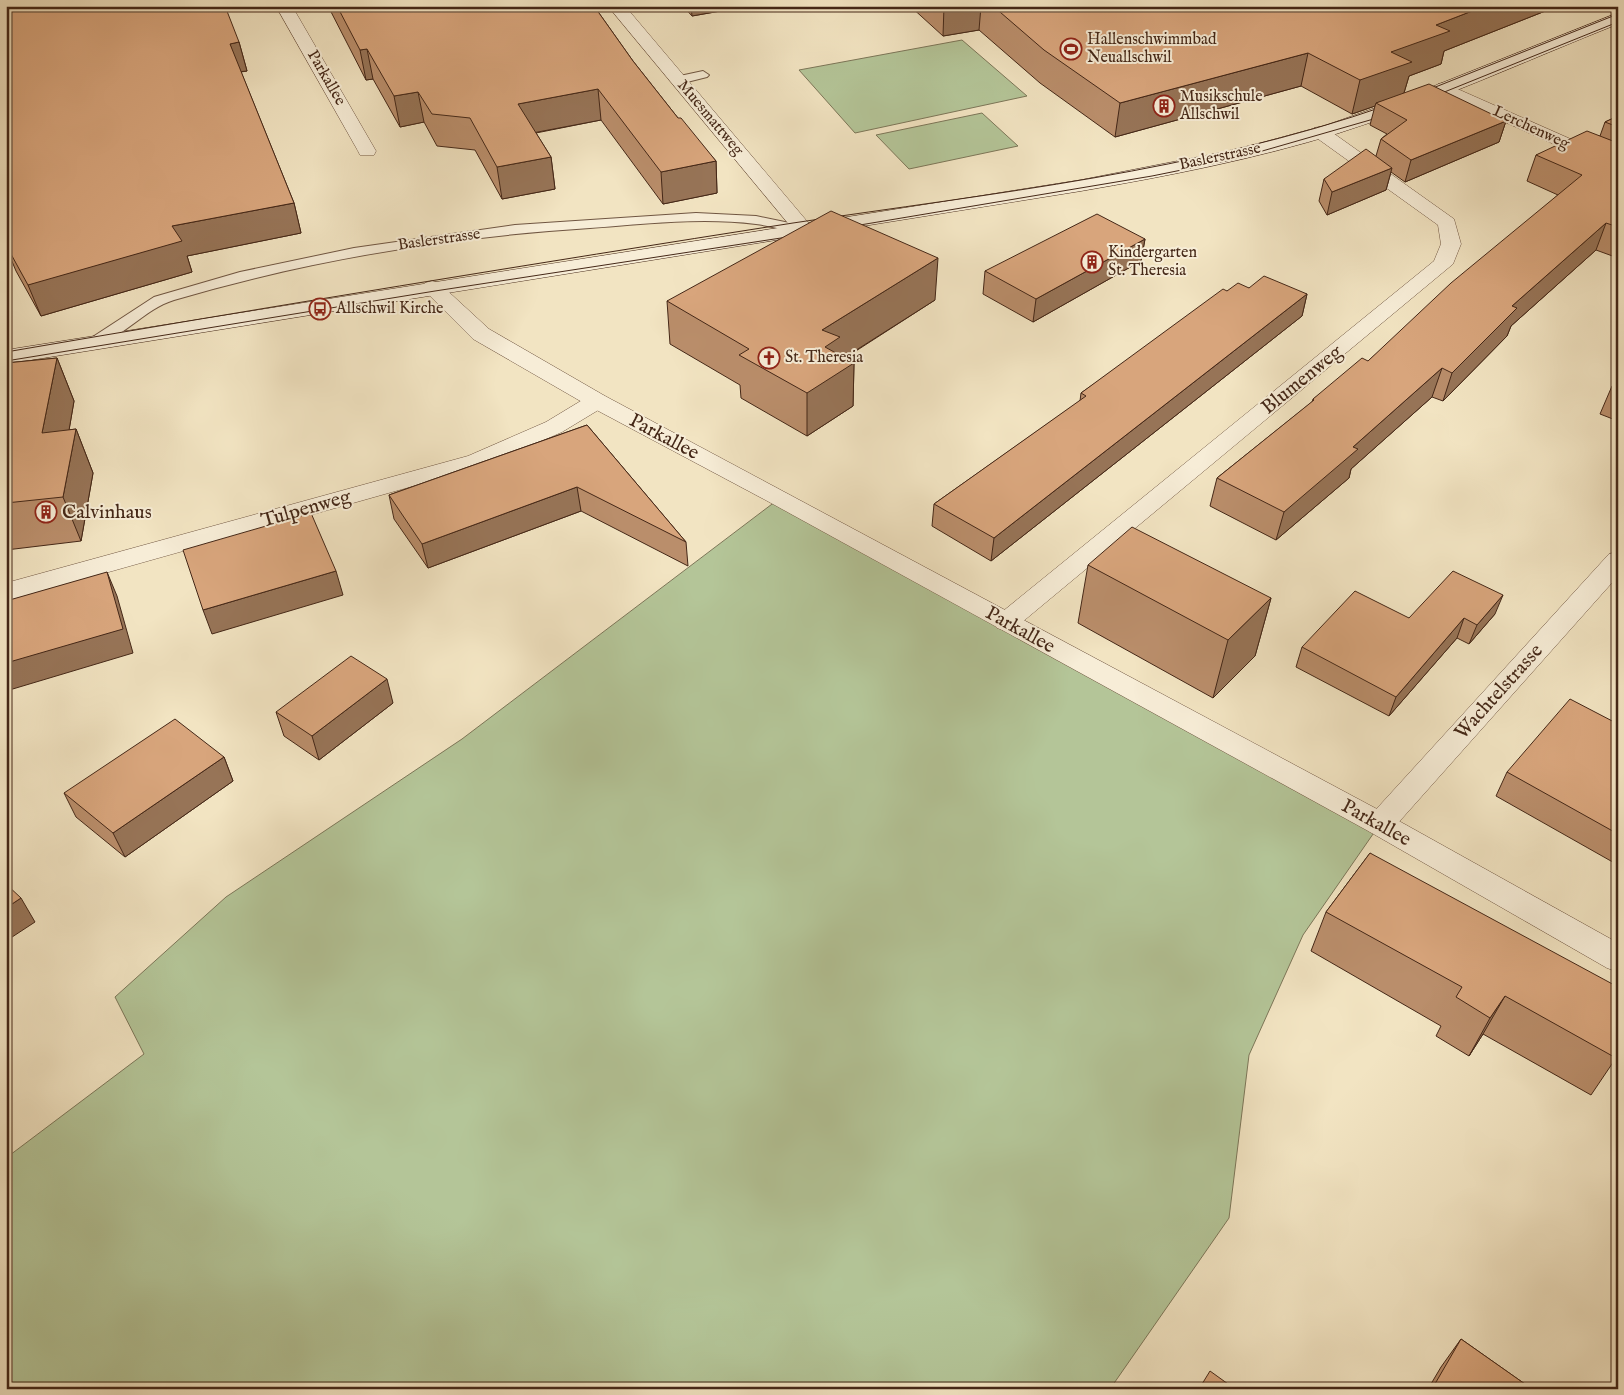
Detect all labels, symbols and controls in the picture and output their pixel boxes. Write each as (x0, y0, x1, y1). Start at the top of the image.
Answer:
place label: Hallenschwimmbad Neuallschwil (1087, 30, 1217, 68)
sports icon: Hallenschwimmbad Neuallschwil (1059, 37, 1083, 61)
street label: Parkallee (302, 47, 350, 109)
street label: Muesmattweg (672, 76, 748, 160)
place label: Musikschule Allschwil (1179, 87, 1262, 125)
building icon: Musikschule Allschwil (1152, 94, 1176, 118)
street label: Lerchenweg (1490, 102, 1573, 155)
street label: Baslerstrasse (1177, 139, 1263, 175)
street label: Baslerstrasse (396, 224, 482, 256)
place label: Kindergarten St. Theresia (1108, 243, 1197, 281)
building icon: Kindergarten St. Theresia (1080, 250, 1104, 274)
bus stop icon: Allschwil Kirche (308, 297, 332, 321)
place label: Allschwil Kirche (335, 299, 443, 319)
street label: Blumenweg (1256, 339, 1348, 420)
church icon: St. Theresia (757, 346, 781, 370)
place label: St. Theresia (785, 348, 863, 368)
street label: Parkallee (625, 408, 703, 466)
street label: Tulpenweg (258, 484, 355, 534)
building icon: Calvinhaus (34, 500, 58, 524)
place label: Calvinhaus (62, 500, 152, 525)
street label: Parkallee (981, 601, 1059, 659)
street label: Wachtelstrasse (1449, 639, 1549, 745)
street label: Parkallee (1337, 794, 1415, 852)

